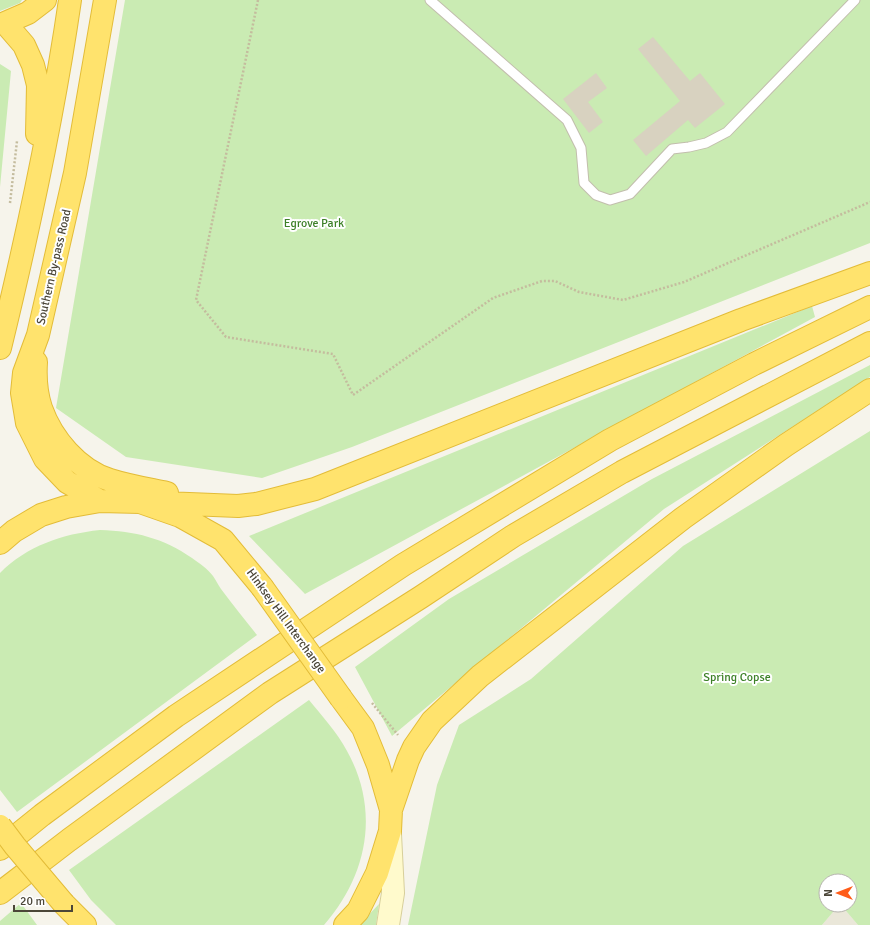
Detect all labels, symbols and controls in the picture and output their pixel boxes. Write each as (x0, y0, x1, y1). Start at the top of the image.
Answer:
street label: Southern By-pass Road (33, 208, 75, 326)
park label: Egrove Park (284, 216, 344, 231)
street label: Hinksey Hill Interchange (243, 566, 329, 676)
park label: Spring Copse (703, 670, 771, 685)
north arrow (818, 873, 858, 913)
scale bar (14, 887, 72, 913)
text: N (822, 889, 835, 897)
text: 20 m (20, 894, 45, 909)

